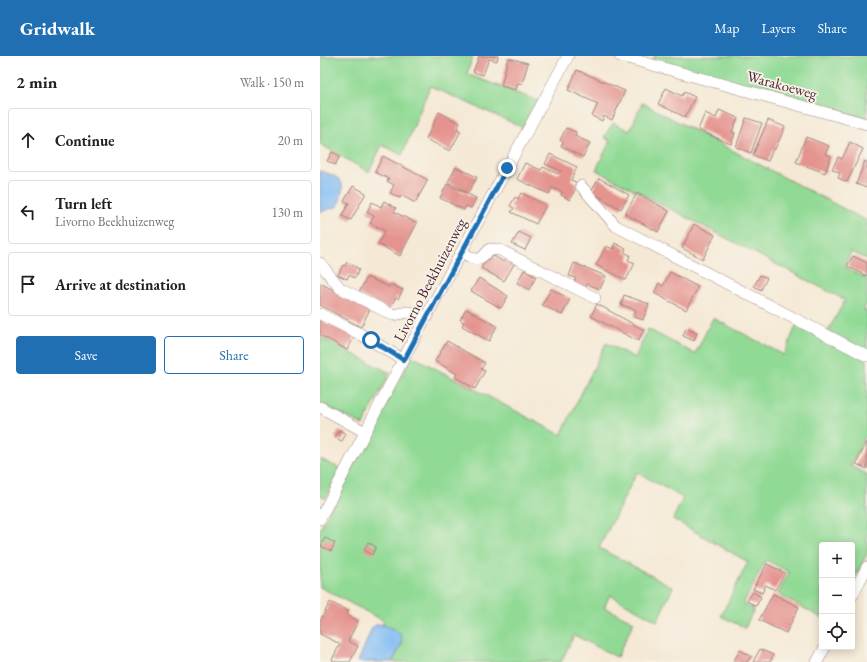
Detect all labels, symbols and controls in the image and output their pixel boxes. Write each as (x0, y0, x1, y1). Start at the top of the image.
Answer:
text: Gridwalk (20, 16, 95, 41)
text: Map (714, 19, 739, 37)
text: Layers (761, 19, 796, 37)
text: Share (818, 19, 847, 37)
street label: Warakoeweg (745, 66, 820, 103)
text: 2 min (16, 71, 57, 93)
text: Walk · 150 m (240, 74, 304, 91)
icon: ahead (17, 129, 39, 151)
text: Continue (55, 131, 115, 150)
text: 20 m (278, 132, 303, 149)
route end (498, 159, 516, 177)
text: Turn left (55, 194, 112, 213)
icon: left (17, 201, 39, 223)
text: 130 m (272, 204, 303, 221)
text: Livorno Beekhuizenweg (55, 213, 174, 230)
street label: Livorno Beekhuizenweg (389, 214, 470, 345)
icon: arrive (17, 273, 39, 295)
text: Arrive at destination (55, 275, 186, 294)
route start (362, 331, 380, 349)
button: Save (16, 336, 156, 374)
button: Share (164, 336, 304, 374)
map controls (819, 542, 855, 650)
button: + (819, 542, 855, 578)
button: − (819, 578, 855, 614)
button: locate (819, 614, 855, 650)

